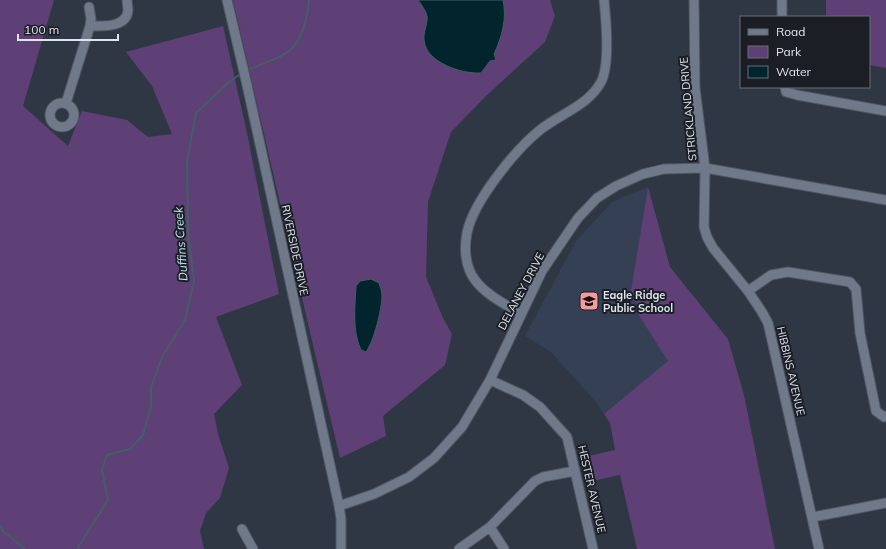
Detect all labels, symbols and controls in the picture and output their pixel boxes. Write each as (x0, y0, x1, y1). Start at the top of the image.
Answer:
scale bar (18, 16, 118, 42)
legend (740, 16, 870, 88)
text: 100 m (24, 22, 59, 37)
text: Road (776, 24, 805, 39)
text: Park (776, 44, 802, 59)
street label: STRICKLAND DRIVE (676, 56, 700, 162)
text: Water (776, 64, 812, 79)
street label: RIVERSIDE DRIVE (279, 203, 311, 297)
water label: Duffins Creek (170, 206, 191, 282)
street label: DELANEY DRIVE (495, 250, 547, 332)
place label: Eagle Ridge Public School (603, 288, 673, 315)
school or university icon: Eagle Ridge Public School (578, 290, 600, 312)
street label: HIBBINS AVENUE (774, 325, 808, 417)
street label: HESTER AVENUE (575, 444, 609, 534)

